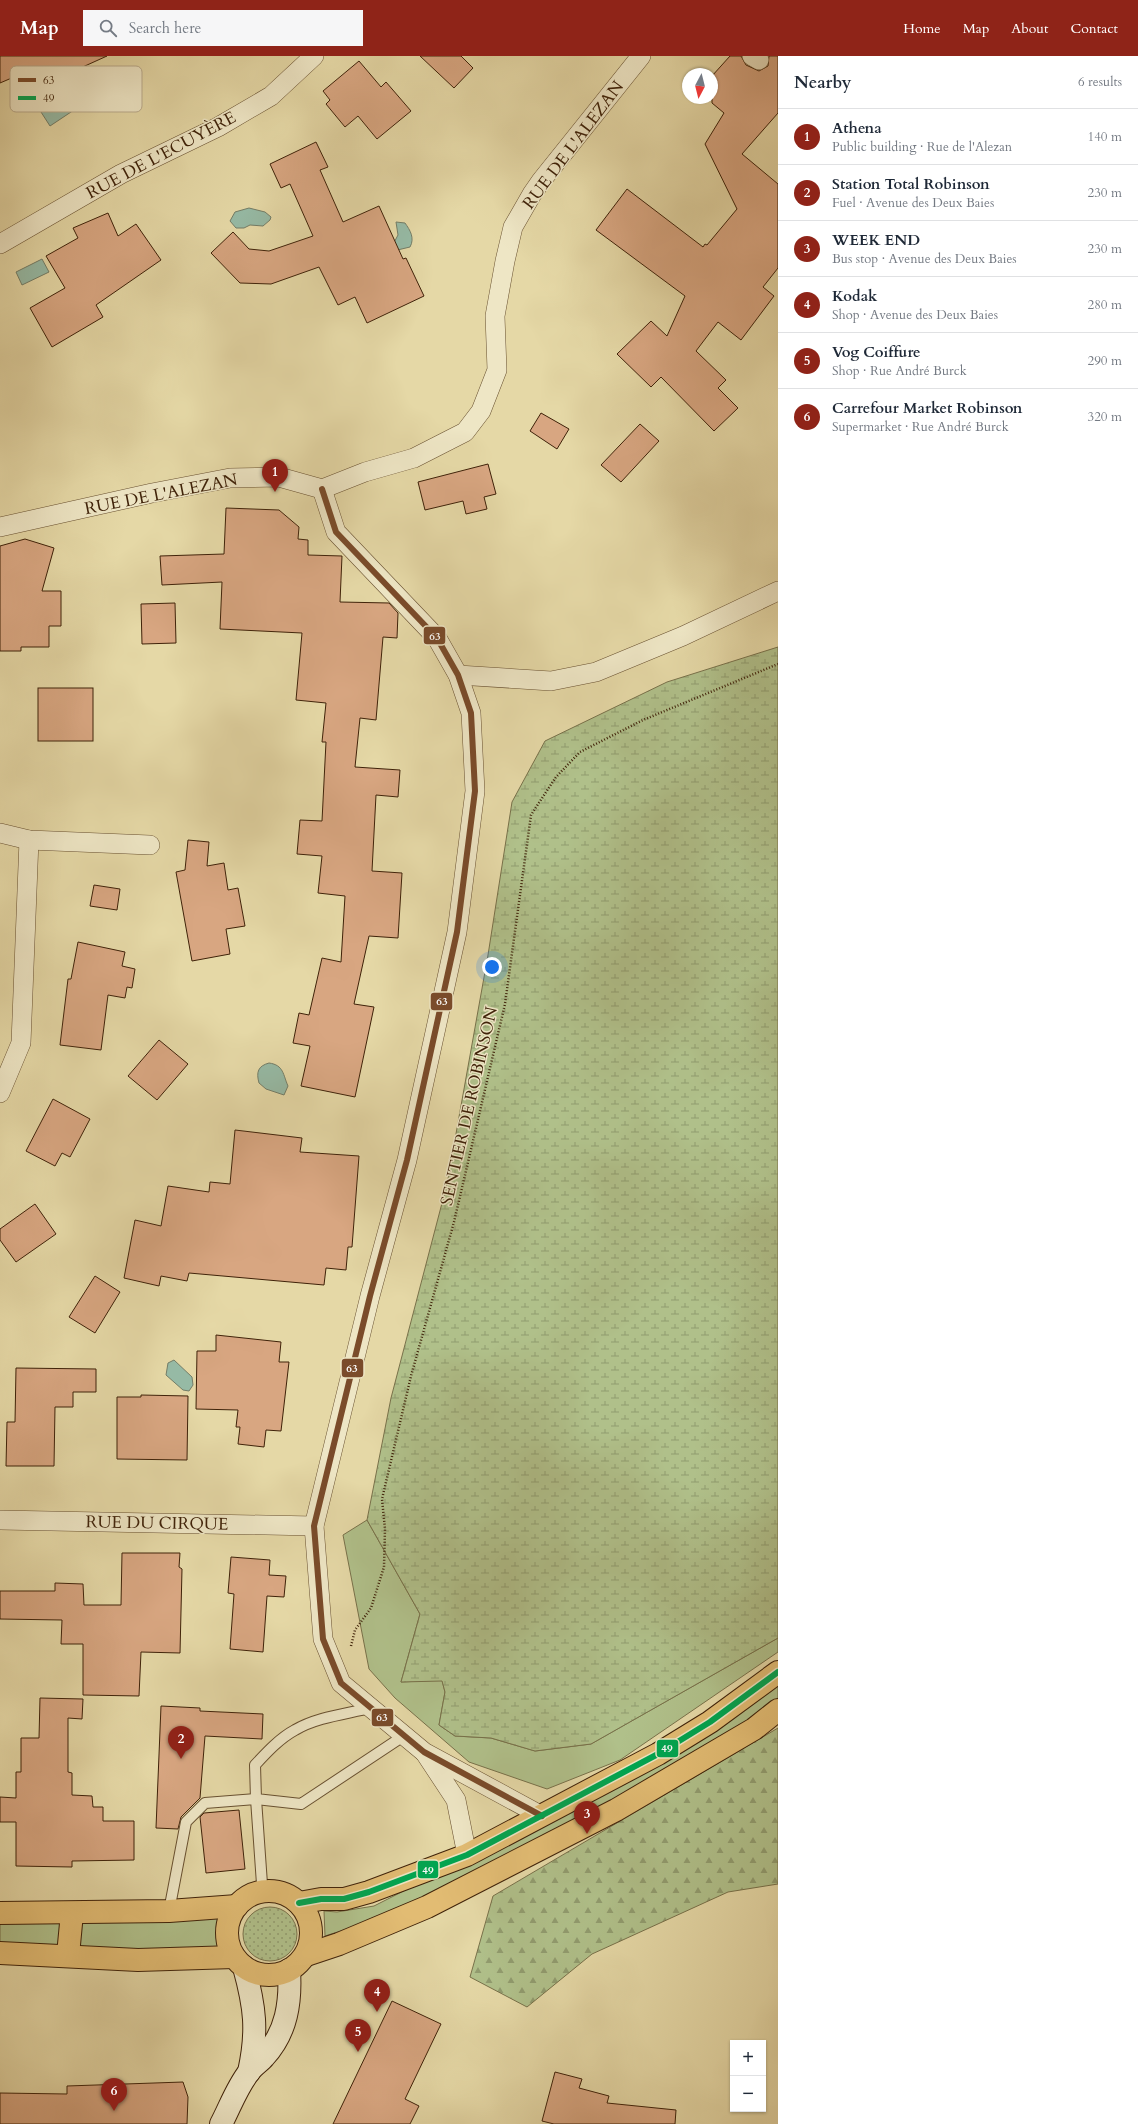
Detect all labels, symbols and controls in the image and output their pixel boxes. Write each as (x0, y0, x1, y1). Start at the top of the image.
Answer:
search box (83, 10, 363, 46)
text: Map (20, 15, 59, 41)
icon: search (97, 17, 119, 39)
text: Search here (129, 18, 201, 38)
text: Home (903, 19, 941, 38)
text: Map (963, 19, 989, 38)
text: About (1011, 19, 1048, 38)
text: Contact (1070, 19, 1118, 38)
legend (10, 66, 142, 112)
north arrow (682, 68, 718, 104)
text: Nearby (794, 71, 851, 94)
text: 63 (43, 73, 55, 88)
text: 6 results (1078, 73, 1122, 91)
street label: RUE DE L'ALEZAN (517, 76, 629, 214)
text: 49 (43, 91, 55, 106)
street label: RUE DE L'ECUYÈRE (82, 106, 240, 204)
text: Athena (832, 118, 882, 138)
text: 1 (804, 128, 810, 146)
text: 140 m (1088, 128, 1122, 146)
text: Public building · Rue de l'Alezan (832, 138, 1012, 156)
text: Station Total Robinson (832, 174, 990, 194)
text: 2 (804, 184, 810, 202)
text: 230 m (1088, 184, 1122, 202)
text: Fuel · Avenue des Deux Baies (832, 194, 994, 212)
text: WEEK END (832, 230, 920, 250)
text: 3 (804, 240, 810, 258)
text: 230 m (1088, 240, 1122, 258)
text: Bus stop · Avenue des Deux Baies (832, 250, 1017, 268)
text: Kodak (832, 286, 877, 306)
text: 4 (804, 296, 810, 314)
text: 280 m (1088, 296, 1122, 314)
text: Shop · Avenue des Deux Baies (832, 306, 998, 324)
text: Vog Coiffure (832, 342, 920, 362)
text: 5 (804, 352, 810, 370)
text: 290 m (1088, 352, 1122, 370)
text: Shop · Rue André Burck (832, 362, 967, 380)
text: Carrefour Market Robinson (832, 398, 1022, 418)
text: 6 (804, 408, 810, 426)
text: 320 m (1088, 408, 1122, 426)
text: Supermarket · Rue André Burck (832, 418, 1009, 436)
pin: 1 (262, 459, 288, 492)
street label: RUE DE L'ALEZAN (83, 468, 240, 520)
line badge: 63 (423, 626, 446, 645)
text: 63 (429, 629, 441, 644)
your location (482, 957, 502, 977)
line badge: 63 (430, 992, 453, 1011)
text: 63 (436, 994, 448, 1009)
street label: SENTIER DE ROBINSON (435, 1004, 503, 1208)
line badge: 63 (341, 1358, 364, 1378)
text: 63 (346, 1361, 358, 1376)
street label: RUE DU CIRQUE (86, 1510, 228, 1536)
line badge: 63 (371, 1708, 394, 1727)
text: 63 (376, 1710, 388, 1725)
pin: 2 (168, 1726, 194, 1759)
line badge: 49 (656, 1739, 679, 1758)
text: 49 (661, 1741, 673, 1756)
pin: 3 (574, 1801, 600, 1834)
line badge: 49 (417, 1860, 439, 1879)
text: 49 (422, 1863, 434, 1878)
pin: 4 (364, 1979, 390, 2012)
pin: 5 (345, 2019, 371, 2052)
map controls (730, 2040, 766, 2112)
button: + (730, 2040, 766, 2076)
button: − (730, 2076, 766, 2112)
pin: 6 (101, 2078, 127, 2111)

